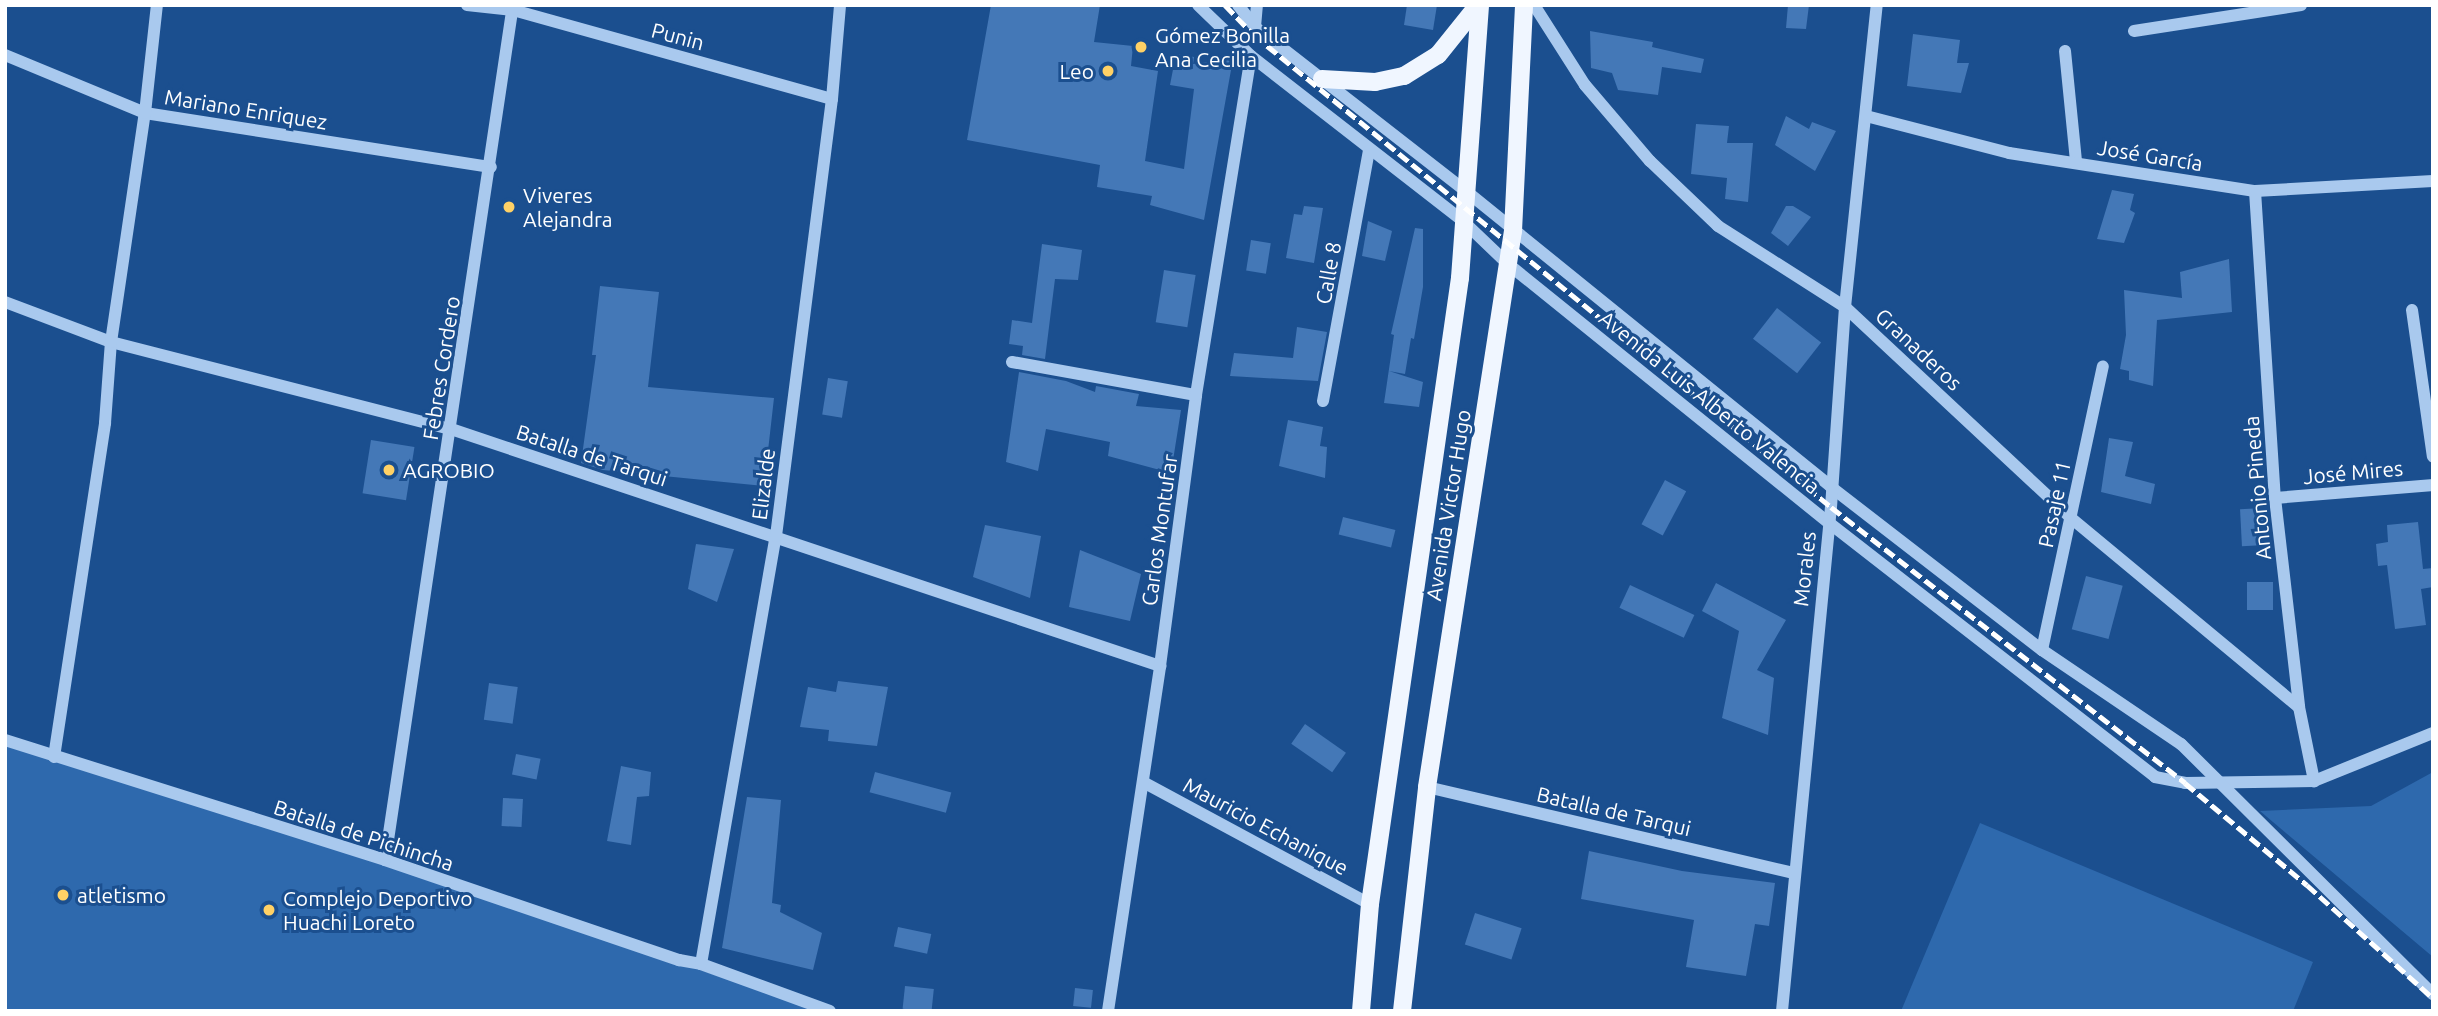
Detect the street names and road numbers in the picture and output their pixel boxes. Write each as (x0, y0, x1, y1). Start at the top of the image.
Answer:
street label: Punin (649, 17, 707, 55)
street label: Mariano Enriquez (163, 84, 329, 134)
street label: José García (2095, 134, 2205, 176)
street label: Calle 8 (1310, 240, 1346, 306)
street label: Febres Cordero (417, 294, 465, 442)
street label: Granaderos (1871, 303, 1967, 395)
street label: Avenida Luis Alberto Valencia (1595, 305, 1825, 499)
street label: Avenida Victor Hugo (1420, 408, 1476, 602)
street label: Antonio Pineda (2238, 415, 2276, 561)
street label: Batalla de Tarqui (513, 419, 671, 491)
street label: Elizalde (746, 447, 780, 521)
street label: Carlos Montufar (1136, 453, 1182, 607)
street label: José Mires (2302, 455, 2404, 489)
street label: Pasaje 11 (2032, 458, 2076, 550)
street label: Morales (1788, 530, 1820, 608)
street label: Mauricio Echanique (1179, 772, 1353, 880)
street label: Batalla de Tarqui (1534, 781, 1694, 841)
street label: Batalla de Pichincha (271, 794, 457, 876)

